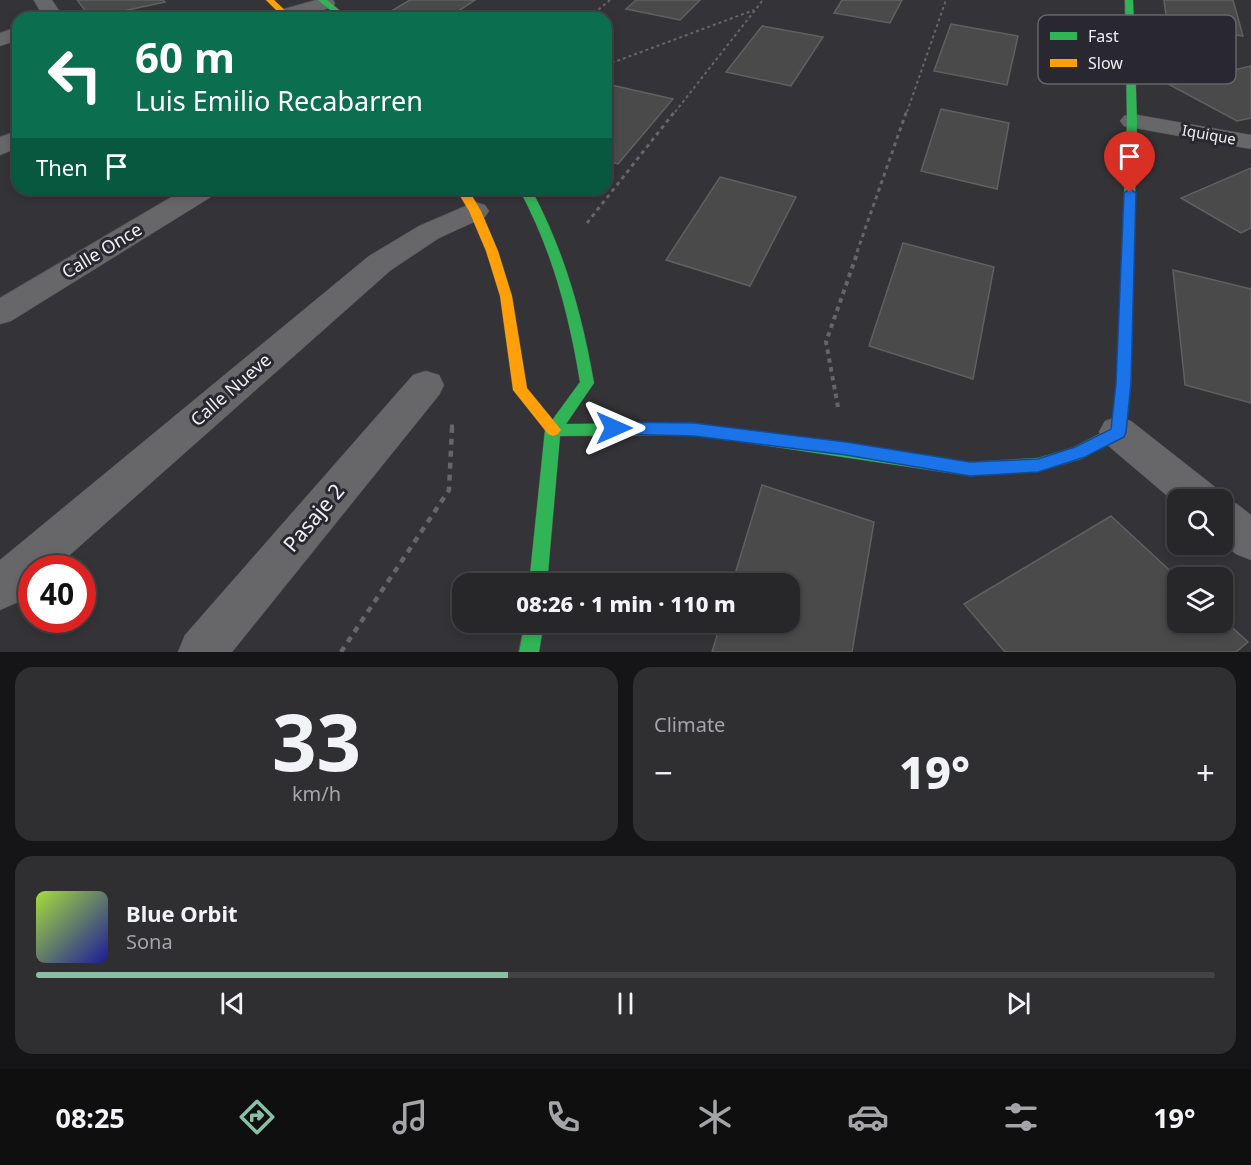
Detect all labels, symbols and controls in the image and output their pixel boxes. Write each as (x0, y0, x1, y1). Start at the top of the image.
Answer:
legend (1038, 15, 1236, 84)
text: Fast (1088, 25, 1119, 47)
text: 60 m (135, 28, 235, 85)
icon: left (36, 36, 114, 114)
text: Slow (1088, 52, 1123, 74)
text: Luis Emilio Recabarren (135, 82, 423, 119)
street label: Iquique (1181, 119, 1238, 149)
pin (1104, 131, 1155, 193)
icon: arrive (1113, 140, 1146, 173)
icon: arrive (100, 150, 133, 183)
text: Then (36, 152, 88, 182)
street label: Calle Once (57, 217, 146, 283)
street label: Calle Nueve (185, 348, 276, 431)
position arrow (582, 396, 646, 460)
street label: Pasaje 2 (276, 477, 350, 557)
map controls (1167, 489, 1233, 633)
button: search (1167, 489, 1233, 555)
speed limit sign: 40 (18, 555, 96, 633)
button: layers (1167, 567, 1233, 633)
text: 08:26 · 1 min · 110 m (516, 588, 736, 618)
text: 33 (272, 688, 361, 794)
text: Climate (654, 711, 725, 738)
text: 19° (899, 741, 970, 802)
text: − (654, 750, 673, 795)
text: + (1196, 750, 1215, 795)
text: km/h (292, 780, 341, 807)
text: Blue Orbit (126, 898, 238, 928)
text: Sona (126, 928, 173, 955)
icon: previous (216, 987, 249, 1020)
icon: pause (609, 987, 642, 1020)
icon: next (1002, 987, 1035, 1020)
icon: directions (236, 1096, 278, 1138)
icon: music (389, 1096, 431, 1138)
icon: phone (542, 1096, 584, 1138)
icon: climate (694, 1096, 736, 1138)
icon: car (847, 1096, 889, 1138)
icon: filters (1000, 1096, 1042, 1138)
text: 08:25 (55, 1099, 125, 1136)
text: 19° (1153, 1099, 1196, 1136)

